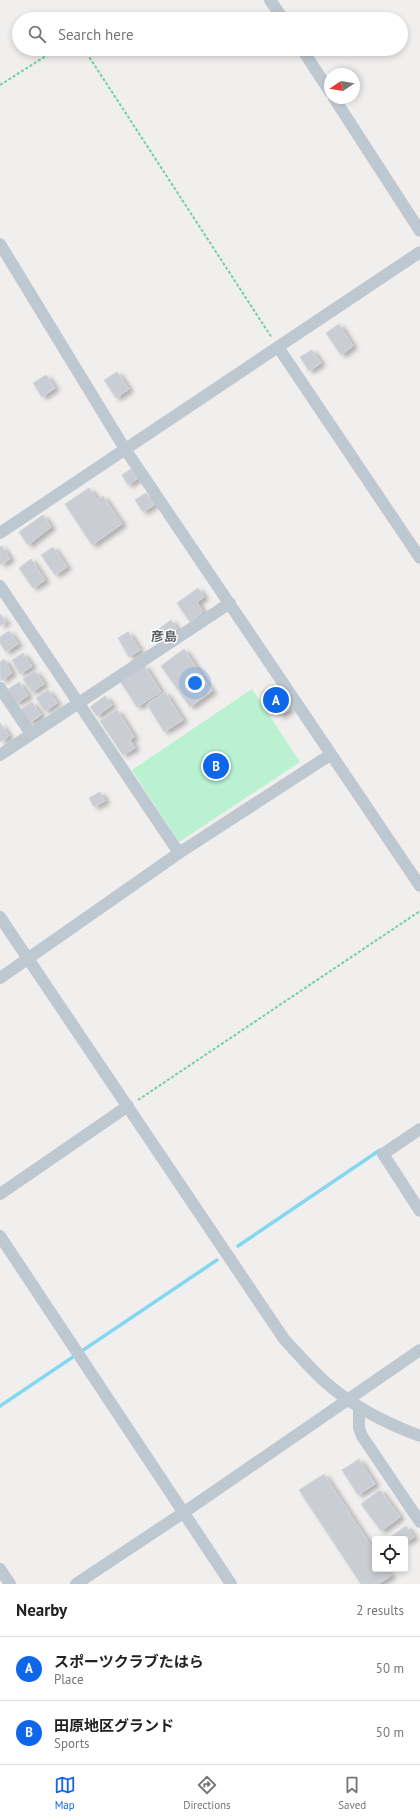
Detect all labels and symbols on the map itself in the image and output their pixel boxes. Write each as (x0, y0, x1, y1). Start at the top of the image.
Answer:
north arrow (324, 68, 360, 104)
district label: 彦島 (151, 628, 177, 645)
your location (185, 673, 205, 693)
pin: A (263, 685, 289, 715)
pin: B (203, 751, 229, 781)

